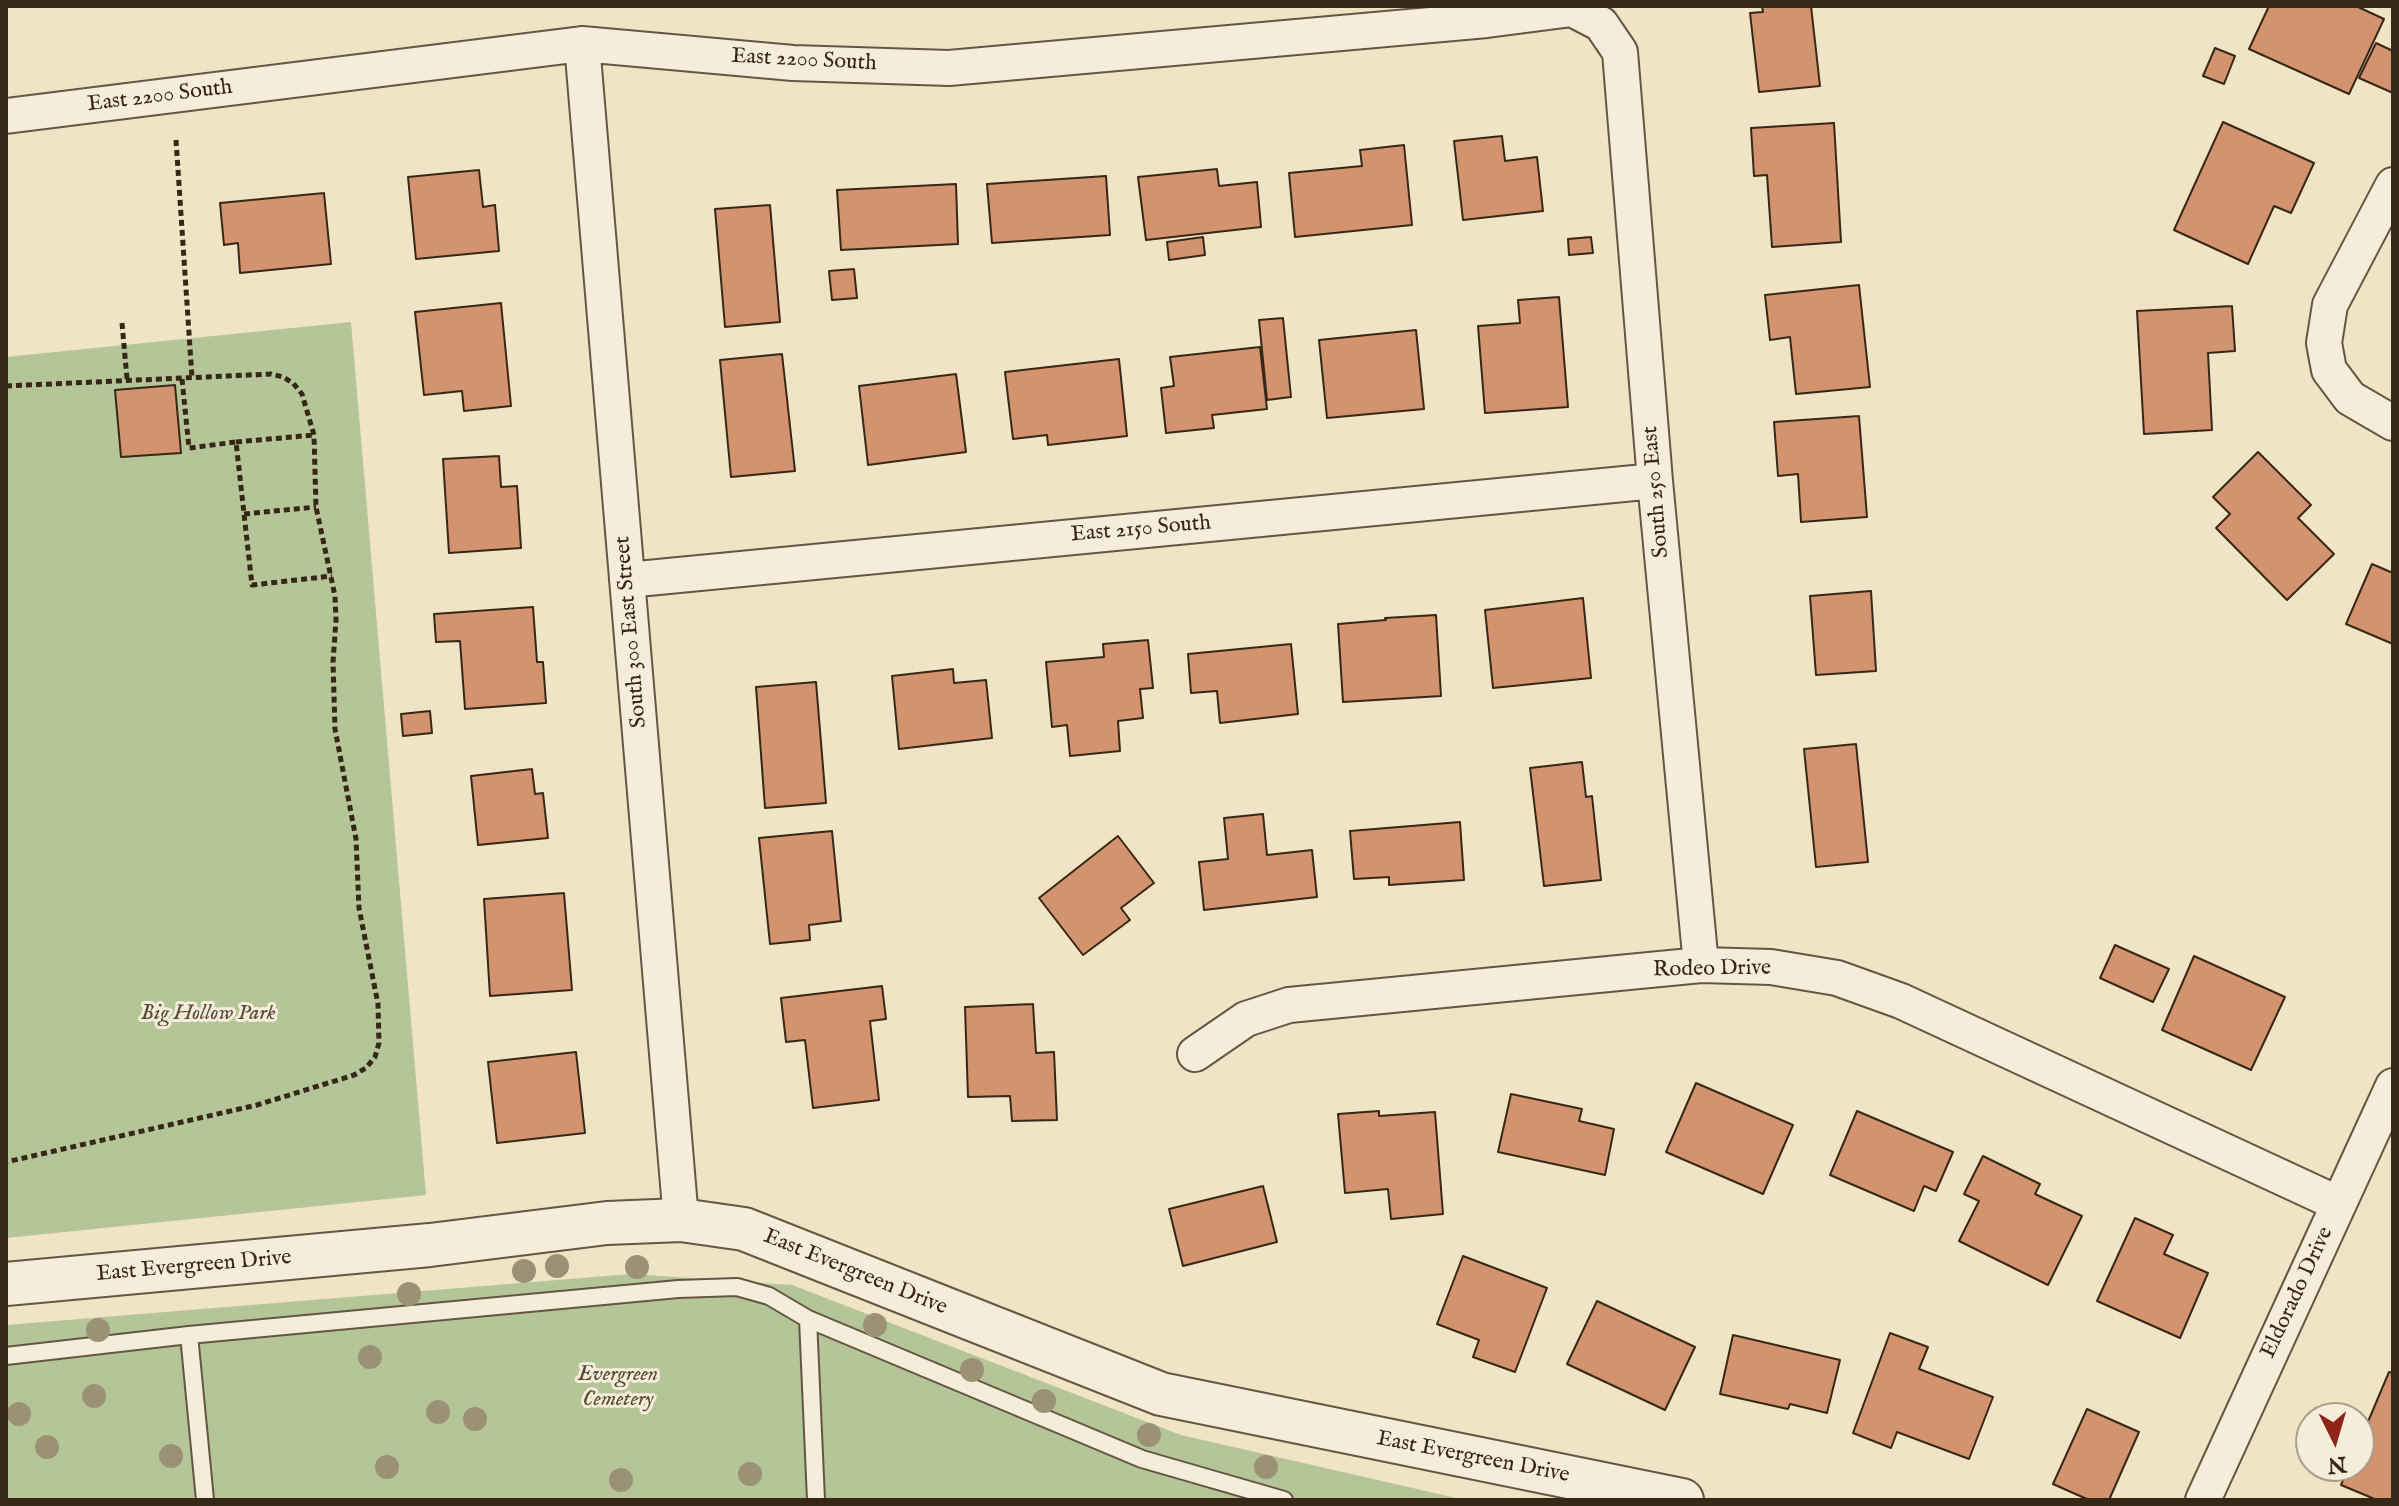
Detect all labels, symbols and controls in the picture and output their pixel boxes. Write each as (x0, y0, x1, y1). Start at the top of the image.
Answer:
street label: East 2200 South (731, 44, 877, 78)
street label: East 2200 South (86, 75, 234, 119)
street label: South 250 East (1638, 425, 1676, 559)
street label: East 2150 South (1070, 511, 1212, 549)
street label: South 300 East Street (610, 535, 654, 729)
street label: Rodeo Drive (1653, 956, 1771, 984)
park label: Big Hollow Park (140, 1001, 276, 1027)
street label: Eldorado Drive (2256, 1223, 2340, 1363)
street label: East Evergreen Drive (759, 1224, 951, 1322)
street label: East Evergreen Drive (95, 1245, 293, 1289)
park label: Evergreen Cemetery (578, 1362, 658, 1414)
north arrow (2295, 1402, 2375, 1482)
street label: East Evergreen Drive (1374, 1426, 1572, 1490)
text: N (2326, 1449, 2348, 1479)

